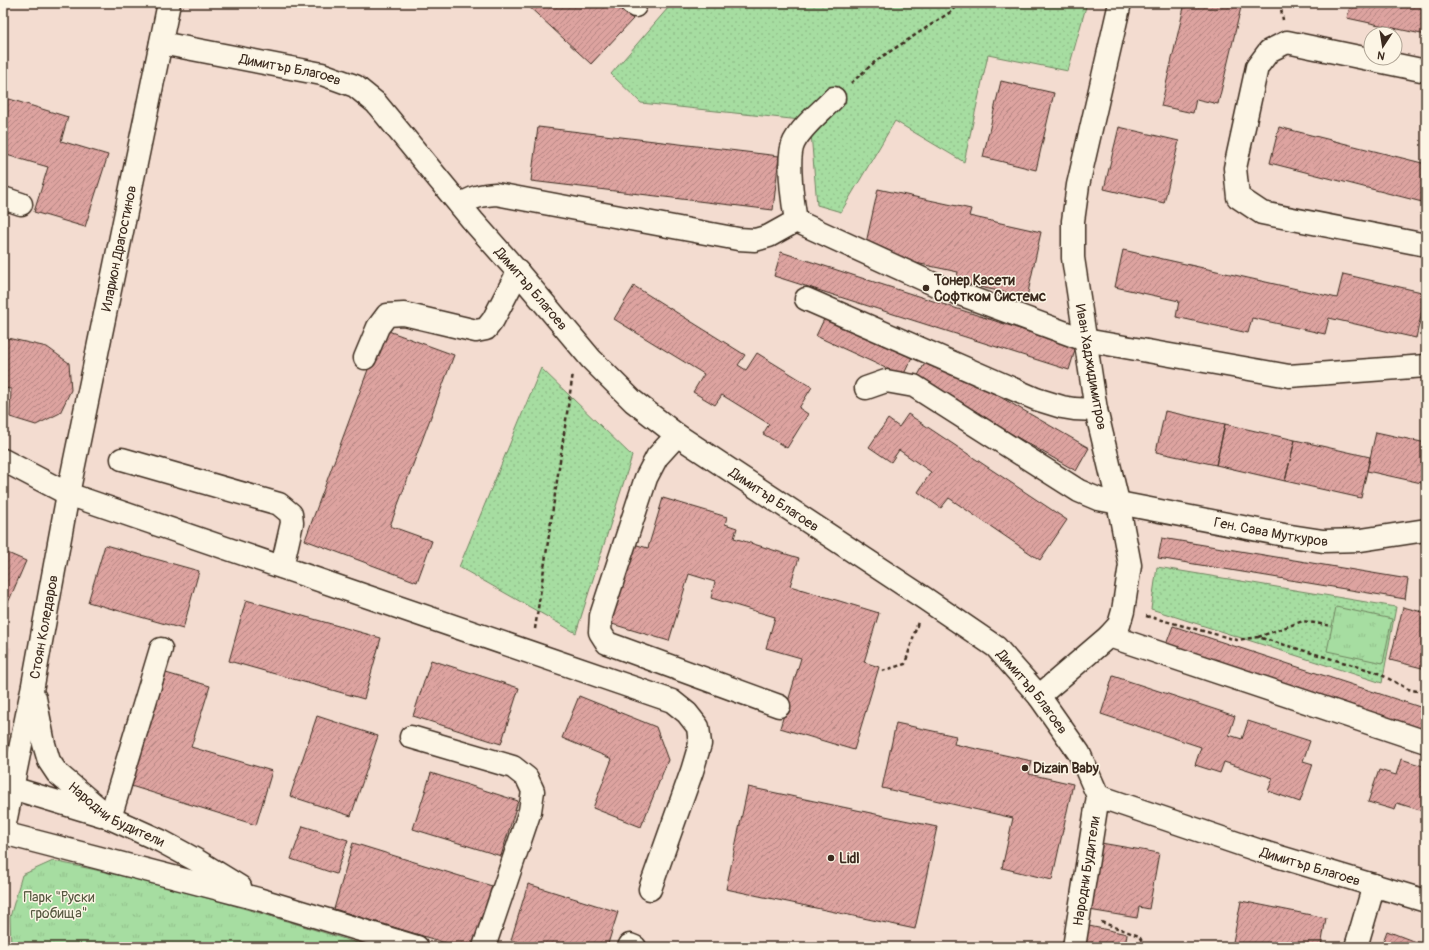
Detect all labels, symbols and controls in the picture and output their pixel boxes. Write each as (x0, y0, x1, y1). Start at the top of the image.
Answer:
north arrow (1363, 26, 1403, 66)
text: N (1375, 48, 1386, 62)
street label: Димитър Благоев (237, 50, 344, 89)
street label: Иларион Драгостинов (97, 184, 140, 313)
street label: Димитър Благоев (491, 243, 572, 334)
place label: Тонер Касети Софтком Системс (933, 272, 1046, 305)
marker: Тонер Касети Софтком Системс (921, 283, 931, 293)
street label: Иван Хаджидимитров (1072, 303, 1110, 431)
street label: Димитър Благоев (725, 463, 822, 535)
street label: Ген. Сава Муткуров (1213, 513, 1328, 550)
street label: Стоян Коледаров (26, 573, 62, 680)
street label: Димитър Благоев (993, 645, 1071, 737)
place label: Dizain Baby (1033, 760, 1099, 777)
marker: Dizain Baby (1020, 763, 1030, 773)
street label: Народни Будители (65, 778, 167, 850)
street label: Народни Будители (1069, 815, 1103, 927)
street label: Димитър Благоев (1257, 843, 1363, 889)
place label: Lidl (839, 850, 860, 867)
marker: Lidl (826, 853, 836, 863)
park label: Парк "Руски гробища" (24, 889, 94, 922)

